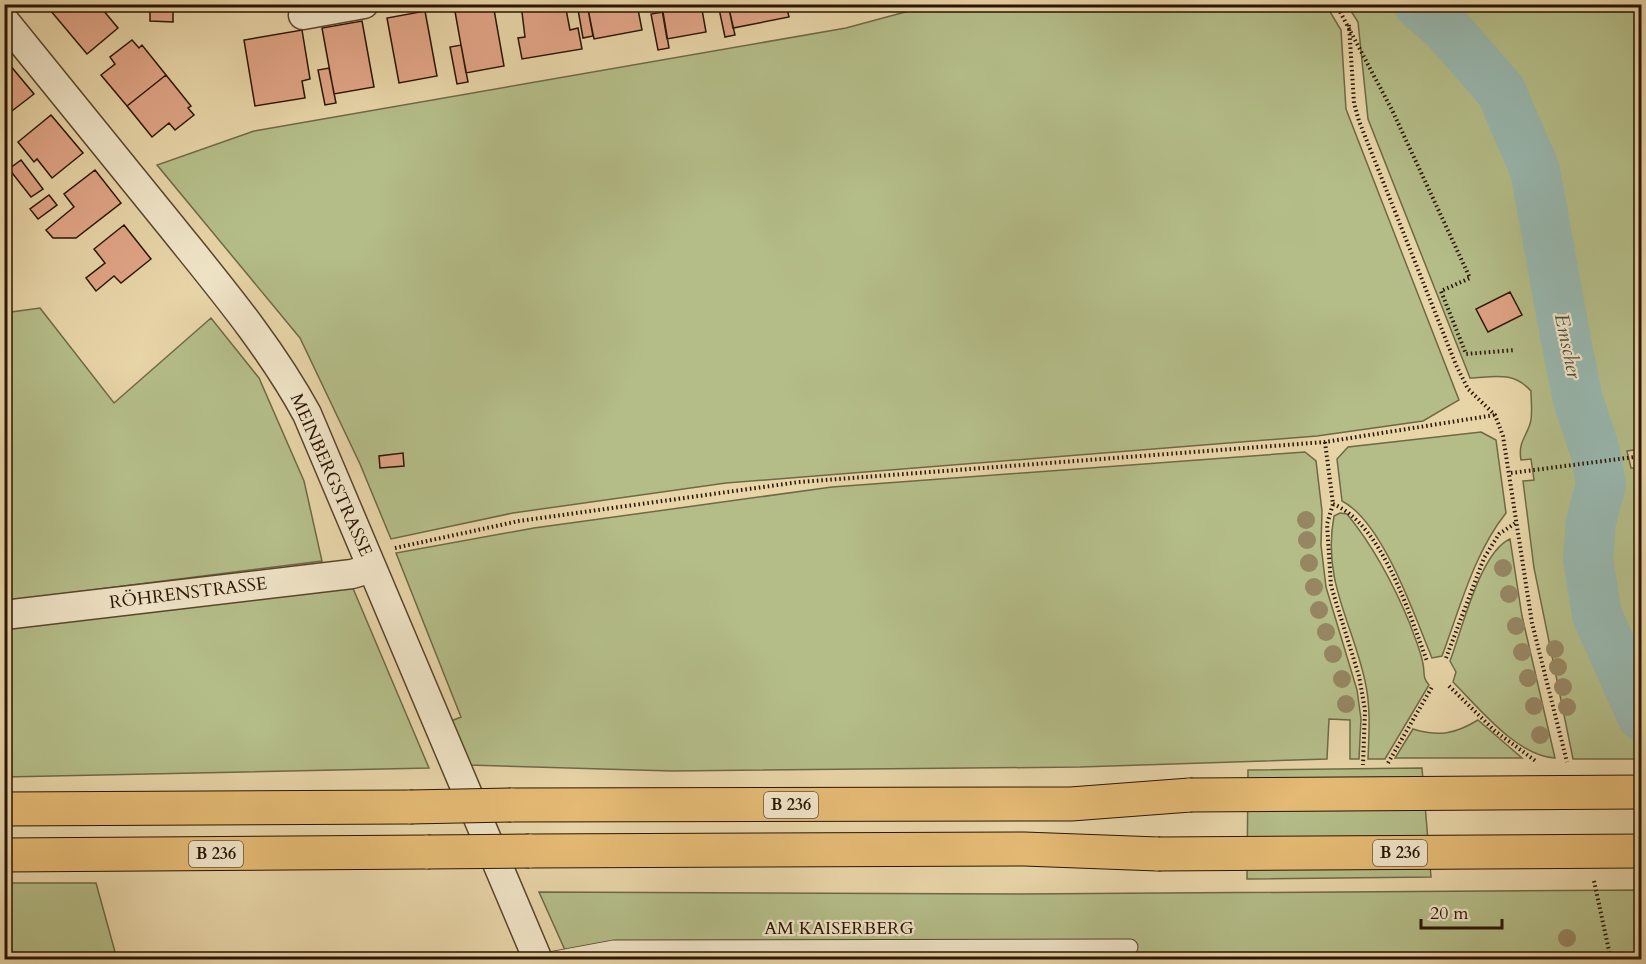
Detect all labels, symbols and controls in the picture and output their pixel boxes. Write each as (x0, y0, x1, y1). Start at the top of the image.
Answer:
water label: Emscher (1548, 311, 1588, 382)
street label: MEINBERGSTRASSE (284, 389, 378, 561)
street label: RÖHRENSTRASSE (108, 571, 268, 615)
road number: B 236 (764, 792, 818, 818)
road number: B 236 (1373, 840, 1427, 866)
road number: B 236 (189, 841, 243, 867)
scale bar (1421, 892, 1502, 930)
text: 20 m (1430, 901, 1469, 926)
street label: AM KAISERBERG (764, 916, 914, 941)

